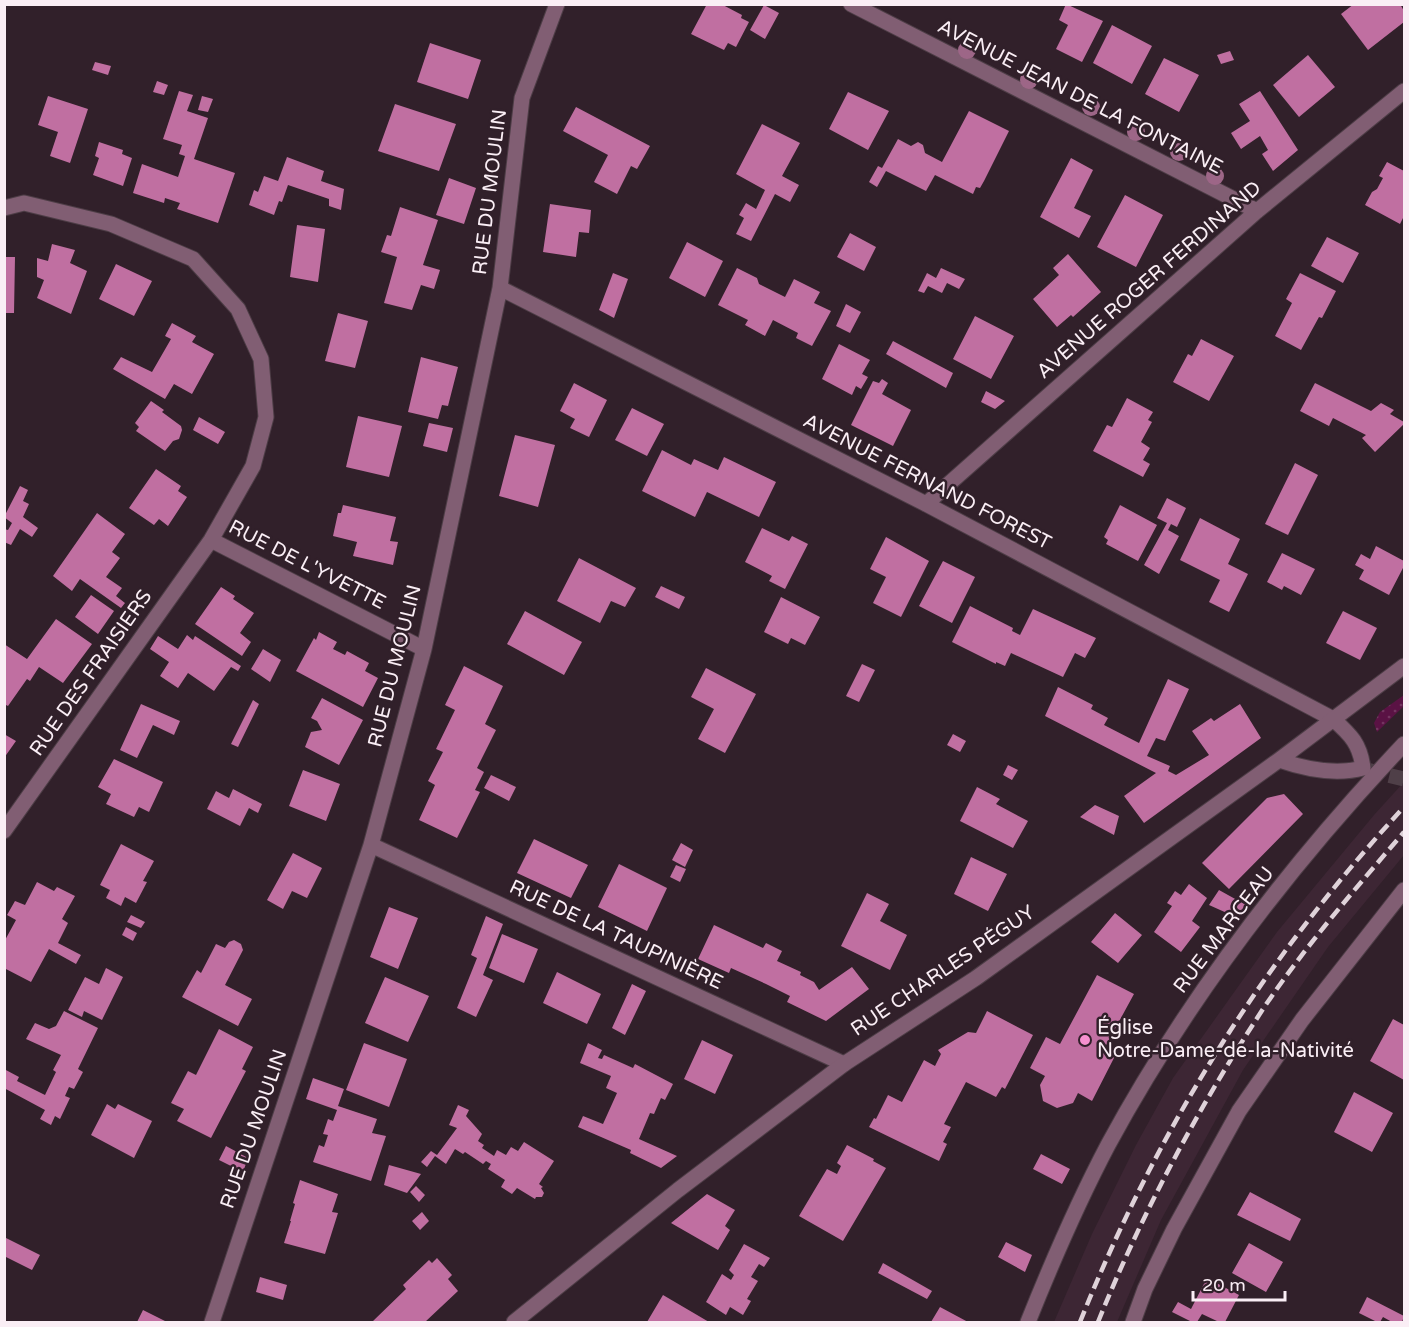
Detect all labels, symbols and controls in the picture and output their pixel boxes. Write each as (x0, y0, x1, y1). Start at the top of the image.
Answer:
street label: AVENUE JEAN DE LA FONTAINE (933, 14, 1227, 180)
street label: RUE DU MOULIN (468, 108, 512, 276)
street label: AVENUE ROGER FERDINAND (1032, 176, 1266, 384)
street label: AVENUE FERNAND FOREST (799, 409, 1055, 555)
street label: RUE DE L'YVETTE (224, 515, 390, 615)
street label: RUE DU MOULIN (363, 582, 427, 750)
street label: RUE DES FRAISIERS (25, 585, 157, 761)
street label: RUE MARCEAU (1169, 862, 1279, 998)
street label: RUE DE LA TAUPINIÈRE (505, 874, 727, 995)
street label: RUE CHARLES PÉGUY (846, 900, 1040, 1041)
place label: Église Notre-Dame-de-la-Nativité (1097, 1015, 1354, 1063)
marker: Église Notre-Dame-de-la-Nativité (1078, 1033, 1092, 1047)
street label: RUE DU MOULIN (216, 1046, 292, 1212)
scale bar (1193, 1264, 1284, 1302)
text: 20 m (1202, 1274, 1246, 1296)

